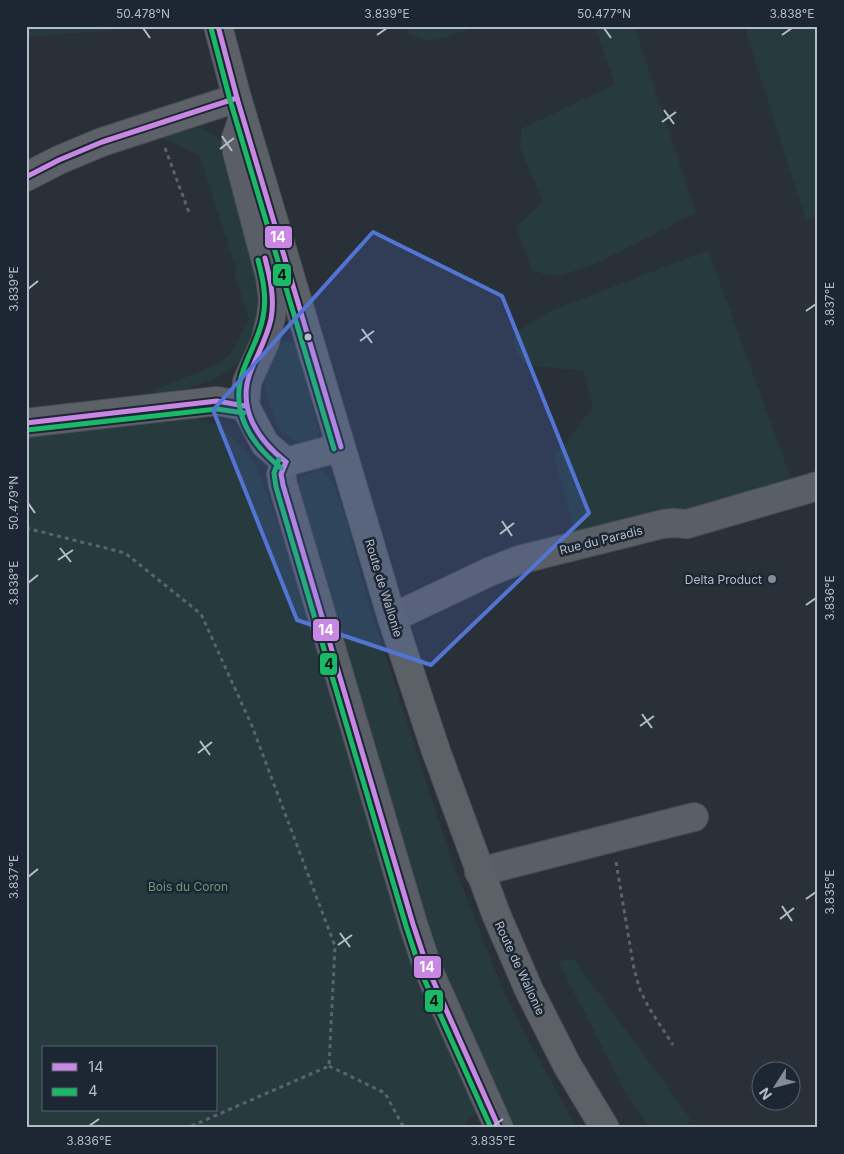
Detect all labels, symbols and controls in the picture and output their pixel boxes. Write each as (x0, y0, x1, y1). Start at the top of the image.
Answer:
text: 50.478°N (116, 6, 170, 21)
text: 3.839°E (364, 6, 410, 21)
text: 50.477°N (577, 6, 631, 21)
text: 3.838°E (769, 6, 815, 21)
line badge: 14 (264, 225, 293, 249)
text: 14 (270, 228, 286, 245)
line badge: 4 (272, 263, 292, 287)
text: 3.839°E (6, 266, 21, 312)
text: 4 (277, 266, 287, 283)
text: 3.837°E (822, 282, 837, 326)
unlabelled marker (303, 332, 313, 342)
text: 50.479°N (6, 476, 21, 530)
street label: Rue du Paradis (558, 522, 644, 558)
street label: Route de Wallonie (362, 537, 406, 639)
text: 3.838°E (6, 560, 21, 606)
place label: Delta Product (685, 572, 762, 587)
marker: Delta Product (766, 573, 778, 585)
text: 3.836°E (822, 575, 837, 621)
line badge: 14 (312, 618, 340, 642)
text: 14 (318, 621, 334, 638)
line badge: 4 (319, 652, 338, 676)
text: 4 (324, 655, 334, 672)
text: 3.837°E (6, 855, 21, 899)
text: 3.835°E (822, 869, 837, 915)
park label: Bois du Coron (148, 879, 228, 894)
street label: Route de Wallonie (492, 919, 548, 1017)
line badge: 14 (413, 955, 442, 979)
text: 14 (419, 958, 435, 975)
line badge: 4 (424, 989, 444, 1013)
text: 4 (429, 992, 439, 1009)
legend (42, 1046, 218, 1112)
text: 14 (88, 1057, 104, 1076)
north arrow (752, 1062, 802, 1112)
text: 4 (88, 1081, 98, 1100)
text: N (755, 1085, 775, 1103)
text: 3.836°E (66, 1133, 112, 1148)
text: 3.835°E (470, 1133, 516, 1148)

